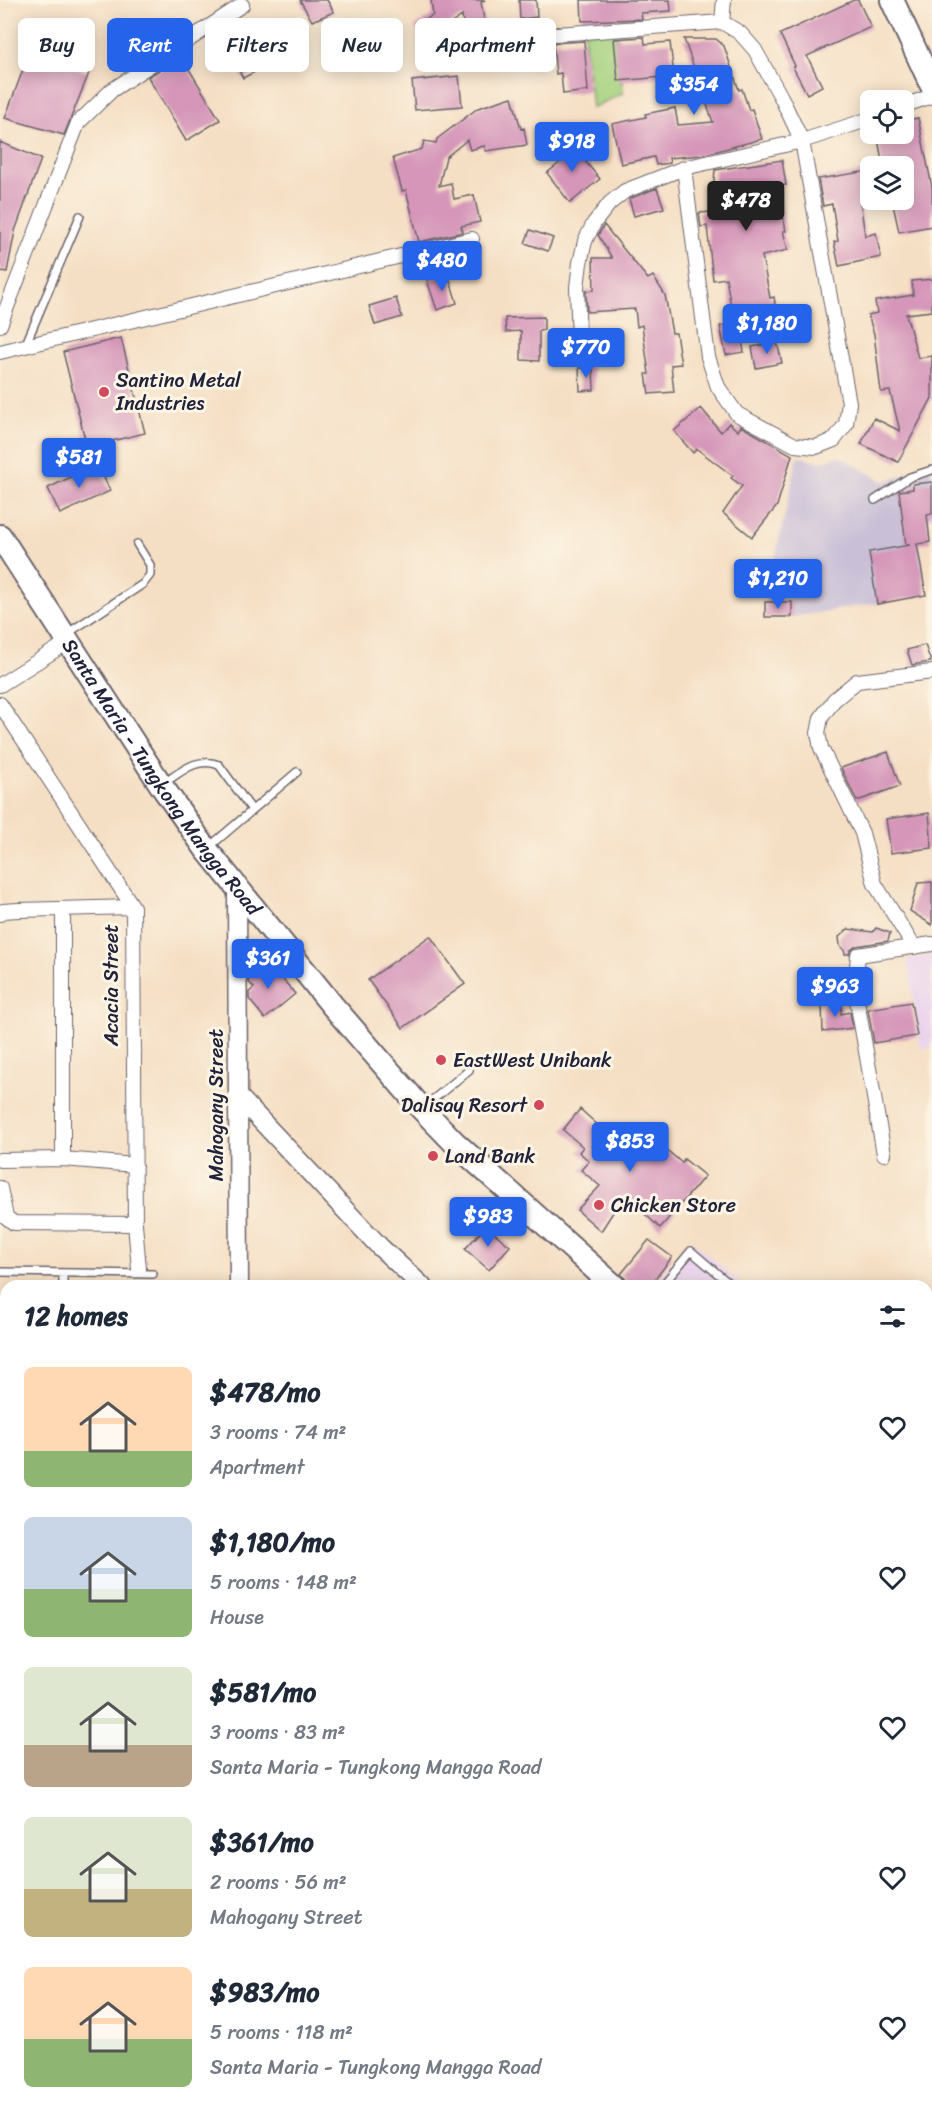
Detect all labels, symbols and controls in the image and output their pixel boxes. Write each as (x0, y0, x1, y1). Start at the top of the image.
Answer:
chip: Buy (18, 18, 95, 72)
chip: Rent (107, 18, 193, 72)
chip: Filters (205, 18, 309, 72)
chip: New (321, 18, 403, 72)
chip: Apartment (415, 18, 556, 72)
pin: $354 (658, 65, 730, 116)
text: $354 (669, 67, 719, 102)
map controls (860, 90, 914, 210)
button: locate (860, 90, 914, 144)
pin: $918 (536, 122, 608, 173)
text: $918 (549, 124, 595, 159)
button: layers (860, 156, 914, 210)
pin: $478 (710, 181, 782, 232)
text: $478 (721, 183, 771, 218)
pin: $480 (406, 241, 478, 292)
text: $480 (417, 243, 467, 278)
pin: $1,180 (718, 304, 816, 355)
text: $1,180 (737, 306, 797, 341)
pin: $770 (550, 328, 622, 379)
text: $770 (562, 330, 610, 365)
place label: Santino Metal Industries (115, 363, 242, 421)
marker: Santino Metal Industries (97, 385, 111, 399)
pin: $581 (43, 438, 115, 489)
text: $581 (56, 440, 102, 475)
pin: $1,210 (729, 559, 827, 610)
text: $1,210 (748, 561, 808, 596)
street label: Santa Maria - Tungkong Mangga Road (53, 631, 271, 924)
street label: Acacia Street (94, 924, 129, 1047)
pin: $361 (232, 939, 304, 990)
text: $361 (246, 941, 290, 976)
pin: $963 (799, 967, 871, 1018)
text: $963 (811, 969, 859, 1004)
street label: Mahogany Street (199, 1029, 234, 1181)
place label: EastWest Unibank (453, 1043, 612, 1078)
marker: EastWest Unibank (434, 1053, 448, 1067)
place label: Dalisay Resort (401, 1088, 528, 1123)
marker: Dalisay Resort (532, 1098, 546, 1112)
pin: $853 (594, 1122, 666, 1173)
text: $853 (606, 1124, 654, 1159)
place label: Land Bank (445, 1139, 536, 1174)
marker: Land Bank (426, 1149, 440, 1163)
place label: Chicken Store (611, 1188, 736, 1223)
pin: $983 (452, 1197, 524, 1248)
marker: Chicken Store (592, 1198, 606, 1212)
text: $983 (464, 1199, 512, 1234)
text: 12 homes (24, 1293, 128, 1339)
icon: filters (876, 1300, 909, 1333)
text: $478/mo (210, 1369, 320, 1415)
icon: home (72, 1391, 144, 1463)
icon: heart (876, 1411, 909, 1444)
text: 3 rooms · 74 m² (210, 1415, 346, 1450)
text: Apartment (210, 1450, 304, 1485)
text: $1,180/mo (210, 1519, 335, 1565)
icon: home (72, 1541, 144, 1613)
icon: heart (876, 1561, 909, 1594)
text: 5 rooms · 148 m² (210, 1565, 357, 1600)
text: House (210, 1600, 264, 1635)
text: $581/mo (210, 1669, 316, 1715)
icon: home (72, 1691, 144, 1763)
icon: heart (876, 1711, 909, 1744)
text: 3 rooms · 83 m² (210, 1715, 345, 1750)
text: Santa Maria - Tungkong Mangga Road (210, 1750, 541, 1785)
text: $361/mo (210, 1819, 314, 1865)
icon: home (72, 1841, 144, 1913)
icon: heart (876, 1861, 909, 1894)
text: 2 rooms · 56 m² (210, 1865, 347, 1900)
text: Mahogany Street (210, 1900, 362, 1935)
text: $983/mo (210, 1969, 320, 2015)
icon: home (72, 1991, 144, 2063)
icon: heart (876, 2011, 909, 2044)
text: 5 rooms · 118 m² (210, 2015, 353, 2050)
text: Santa Maria - Tungkong Mangga Road (210, 2050, 541, 2085)

